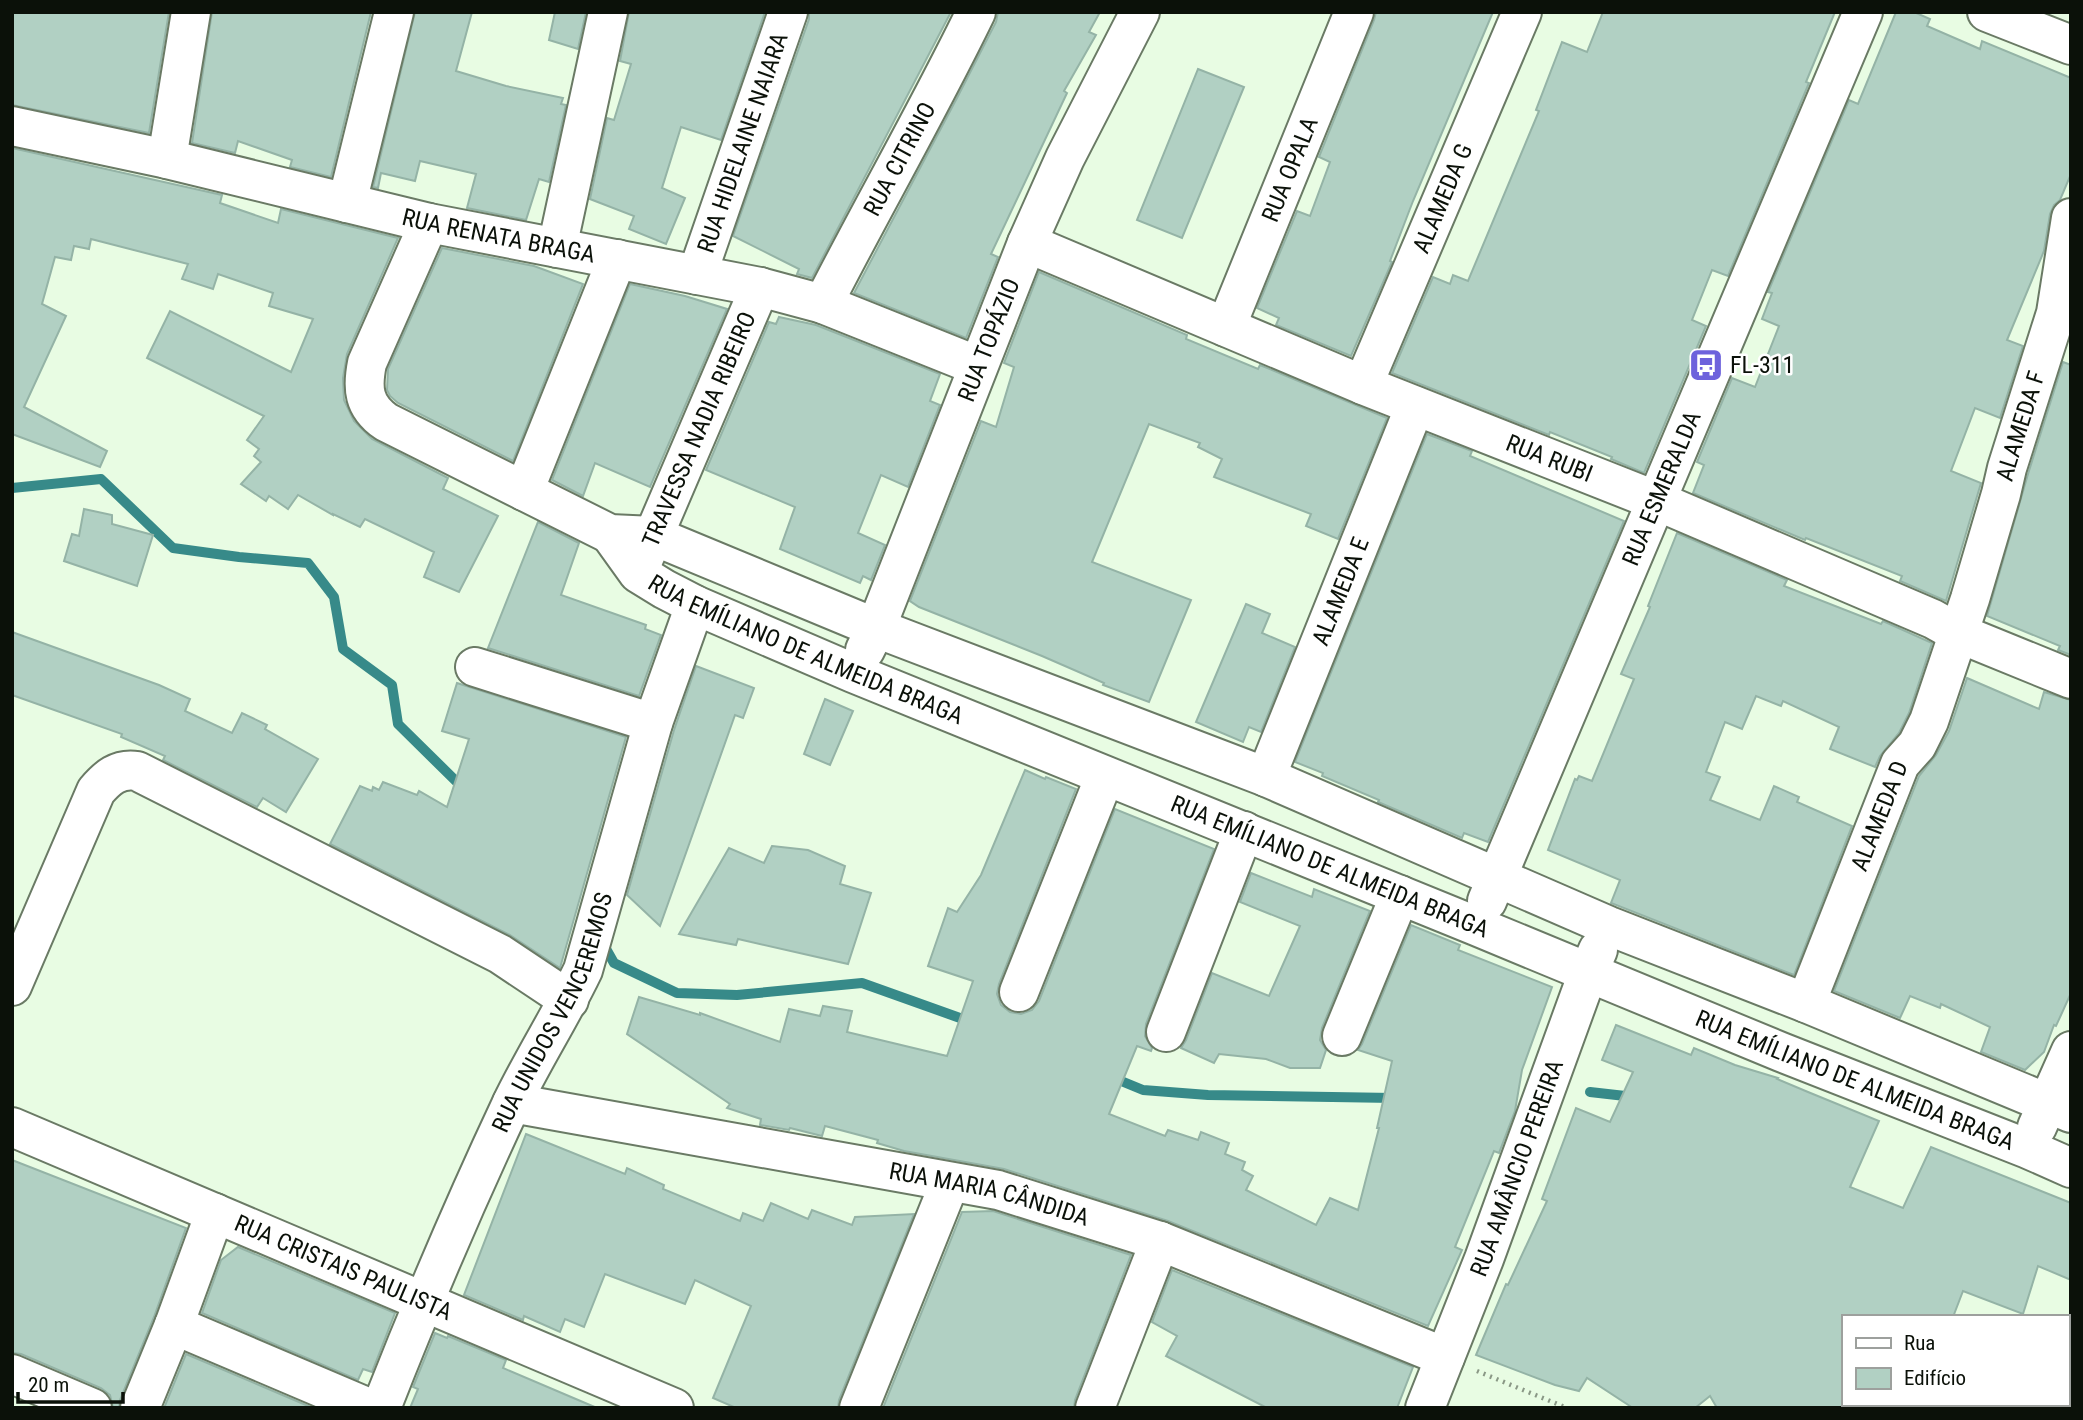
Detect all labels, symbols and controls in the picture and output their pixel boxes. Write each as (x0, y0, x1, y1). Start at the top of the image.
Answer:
street label: RUA HIDELAINE NAIARA (692, 29, 794, 257)
street label: RUA CITRINO (858, 97, 942, 221)
street label: RUA OPALA (1256, 113, 1324, 226)
street label: ALAMEDA G (1407, 139, 1478, 257)
street label: RUA RENATA BRAGA (399, 203, 598, 269)
street label: RUA TOPÁZIO (952, 274, 1026, 406)
street label: TRAVESSA NADIA RIBEIRO (636, 308, 762, 551)
bus stop icon: FL-311 (1687, 346, 1725, 384)
place label: FL-311 (1730, 351, 1794, 379)
street label: ALAMEDA F (1990, 368, 2051, 484)
street label: RUA ESMERALDA (1616, 407, 1707, 570)
street label: RUA RUBI (1502, 429, 1597, 488)
street label: ALAMEDA E (1306, 533, 1375, 650)
street label: RUA EMÍLIANO DE ALMEIDA BRAGA (643, 569, 968, 730)
street label: ALAMEDA D (1845, 757, 1914, 875)
street label: RUA EMÍLIANO DE ALMEIDA BRAGA (1167, 790, 1493, 944)
street label: RUA UNIDOS VENCEREMOS (486, 889, 618, 1137)
street label: RUA EMÍLIANO DE ALMEIDA BRAGA (1691, 1004, 2018, 1156)
street label: RUA AMÂNCIO PEREIRA (1465, 1056, 1569, 1280)
street label: RUA MARIA CÂNDIDA (887, 1157, 1093, 1232)
street label: RUA CRISTAIS PAULISTA (230, 1209, 457, 1326)
legend (1842, 1315, 2069, 1406)
text: Rua (1904, 1331, 1935, 1355)
scale bar (18, 1360, 122, 1404)
text: Edifício (1904, 1366, 1966, 1390)
text: 20 m (28, 1373, 69, 1397)

